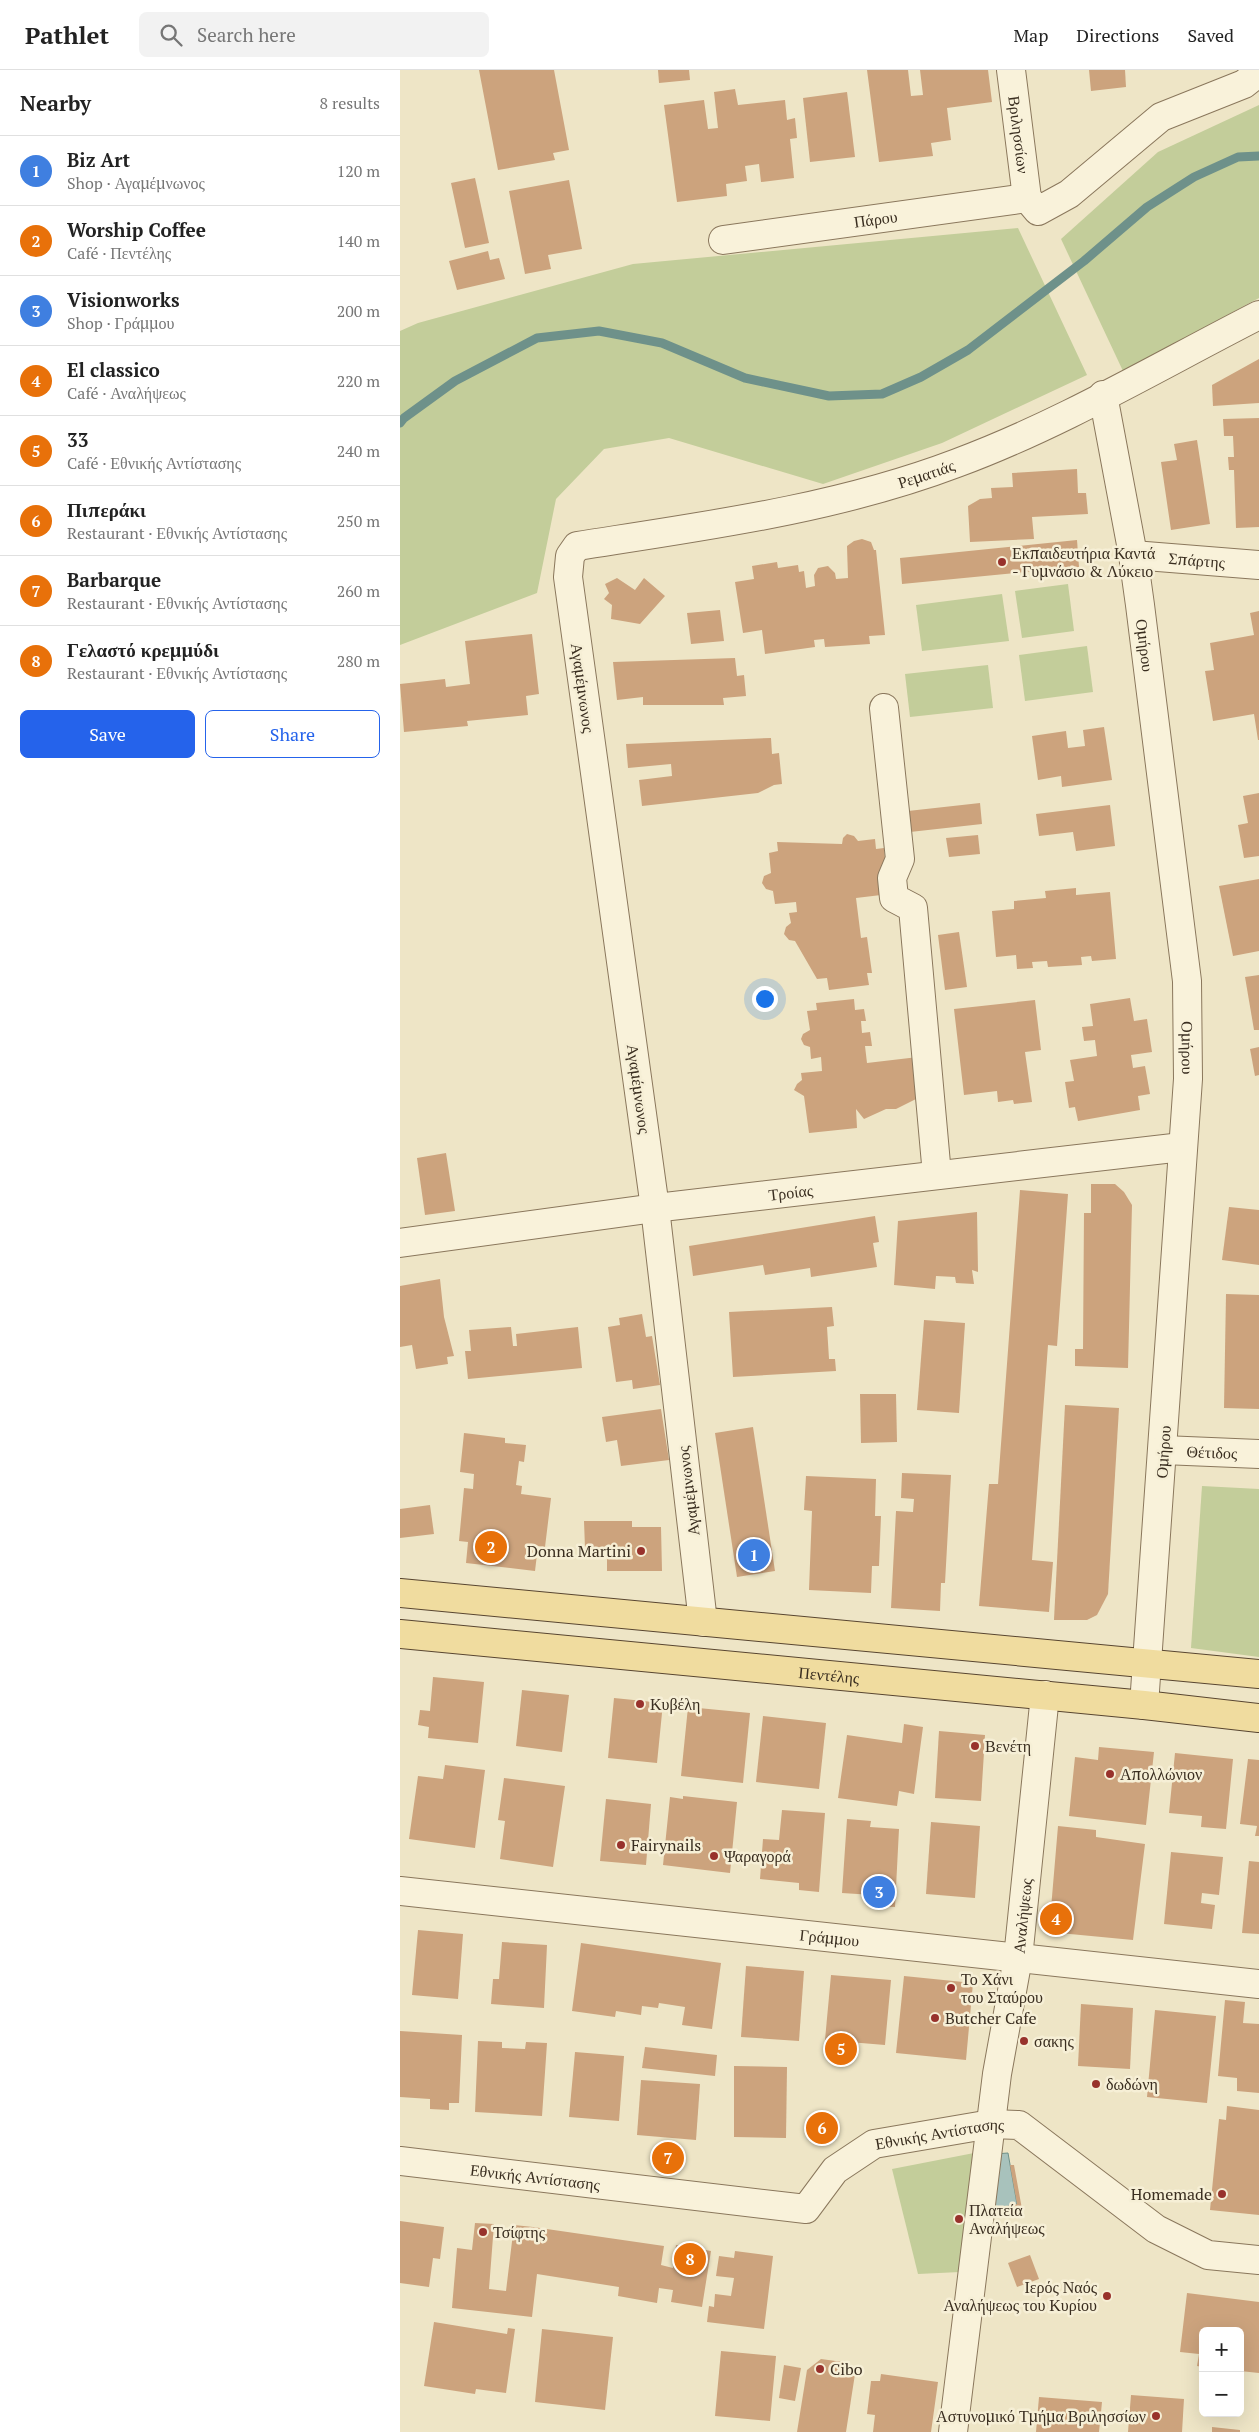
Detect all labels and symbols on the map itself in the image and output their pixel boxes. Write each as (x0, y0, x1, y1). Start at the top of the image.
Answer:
street label: Βριλησσίων (1003, 94, 1035, 175)
street label: Πάρου (852, 205, 899, 233)
street label: Ρεματιάς (895, 454, 958, 494)
place label: Εκπαιδευτήρια Καντά - Γυμνάσιο & Λύκειο (1012, 542, 1156, 582)
street label: Σπάρτης (1168, 547, 1227, 573)
marker: Εκπαιδευτήρια Καντά - Γυμνάσιο & Λύκειο (996, 556, 1008, 568)
street label: Ομήρου (1131, 618, 1159, 673)
street label: Αγαμέμνωνος (566, 642, 600, 735)
your location (752, 986, 778, 1012)
street label: Ομήρου (1176, 1021, 1199, 1074)
street label: Αγαμέμνωνος (622, 1043, 656, 1136)
street label: Τροίας (767, 1179, 815, 1206)
street label: Ομήρου (1150, 1425, 1176, 1479)
street label: Θέτιδος (1186, 1440, 1239, 1464)
street label: Αγαμέμνωνος (671, 1444, 704, 1537)
pin: 2 (475, 1528, 507, 1566)
pin: 1 (738, 1536, 770, 1574)
place label: Donna Martini (527, 1540, 631, 1562)
marker: Donna Martini (635, 1545, 647, 1557)
street label: Πεντέλης (798, 1661, 861, 1689)
place label: Κυβέλη (650, 1693, 700, 1715)
marker: Κυβέλη (634, 1698, 646, 1710)
place label: Βενέτη (985, 1735, 1031, 1757)
marker: Βενέτη (969, 1740, 981, 1752)
place label: Απολλώνιον (1120, 1763, 1202, 1785)
marker: Απολλώνιον (1104, 1768, 1116, 1780)
place label: Fairynails (631, 1834, 701, 1856)
marker: Fairynails (615, 1839, 627, 1851)
place label: Ψαραγορά (724, 1845, 792, 1867)
marker: Ψαραγορά (708, 1850, 720, 1862)
pin: 3 (863, 1873, 895, 1911)
street label: Αναλήψεως (1008, 1876, 1037, 1955)
pin: 4 (1040, 1900, 1072, 1938)
street label: Γράμμου (799, 1923, 861, 1952)
place label: Το Χάνι του Σταύρου (961, 1968, 1043, 2008)
marker: Το Χάνι του Σταύρου (945, 1982, 957, 1994)
place label: Butcher Cafe (945, 2007, 1037, 2029)
marker: Butcher Cafe (929, 2012, 941, 2024)
pin: 5 (825, 2030, 857, 2068)
place label: σακης (1034, 2030, 1074, 2052)
marker: σακης (1018, 2035, 1030, 2047)
place label: δωδώνη (1106, 2073, 1158, 2095)
marker: δωδώνη (1090, 2078, 1102, 2090)
pin: 6 (806, 2109, 838, 2147)
street label: Εθνικής Αντίστασης (873, 2113, 1005, 2155)
pin: 7 (652, 2139, 684, 2177)
street label: Εθνικής Αντίστασης (469, 2158, 602, 2196)
place label: Homemade (1131, 2183, 1212, 2205)
marker: Homemade (1216, 2188, 1228, 2200)
place label: Πλατεία Αναλήψεως (969, 2199, 1045, 2239)
marker: Πλατεία Αναλήψεως (953, 2213, 965, 2225)
place label: Τσίφτης (493, 2221, 546, 2243)
marker: Τσίφτης (477, 2226, 489, 2238)
pin: 8 (674, 2240, 706, 2278)
place label: Ιερός Ναός Αναλήψεως του Κυρίου (944, 2276, 1098, 2316)
marker: Ιερός Ναός Αναλήψεως του Κυρίου (1101, 2290, 1113, 2302)
place label: Cibo (830, 2358, 863, 2380)
marker: Cibo (814, 2363, 826, 2375)
place label: Αστυνομικό Τμήμα Βριλησσίων (936, 2405, 1146, 2427)
marker: Αστυνομικό Τμήμα Βριλησσίων (1150, 2410, 1162, 2422)

